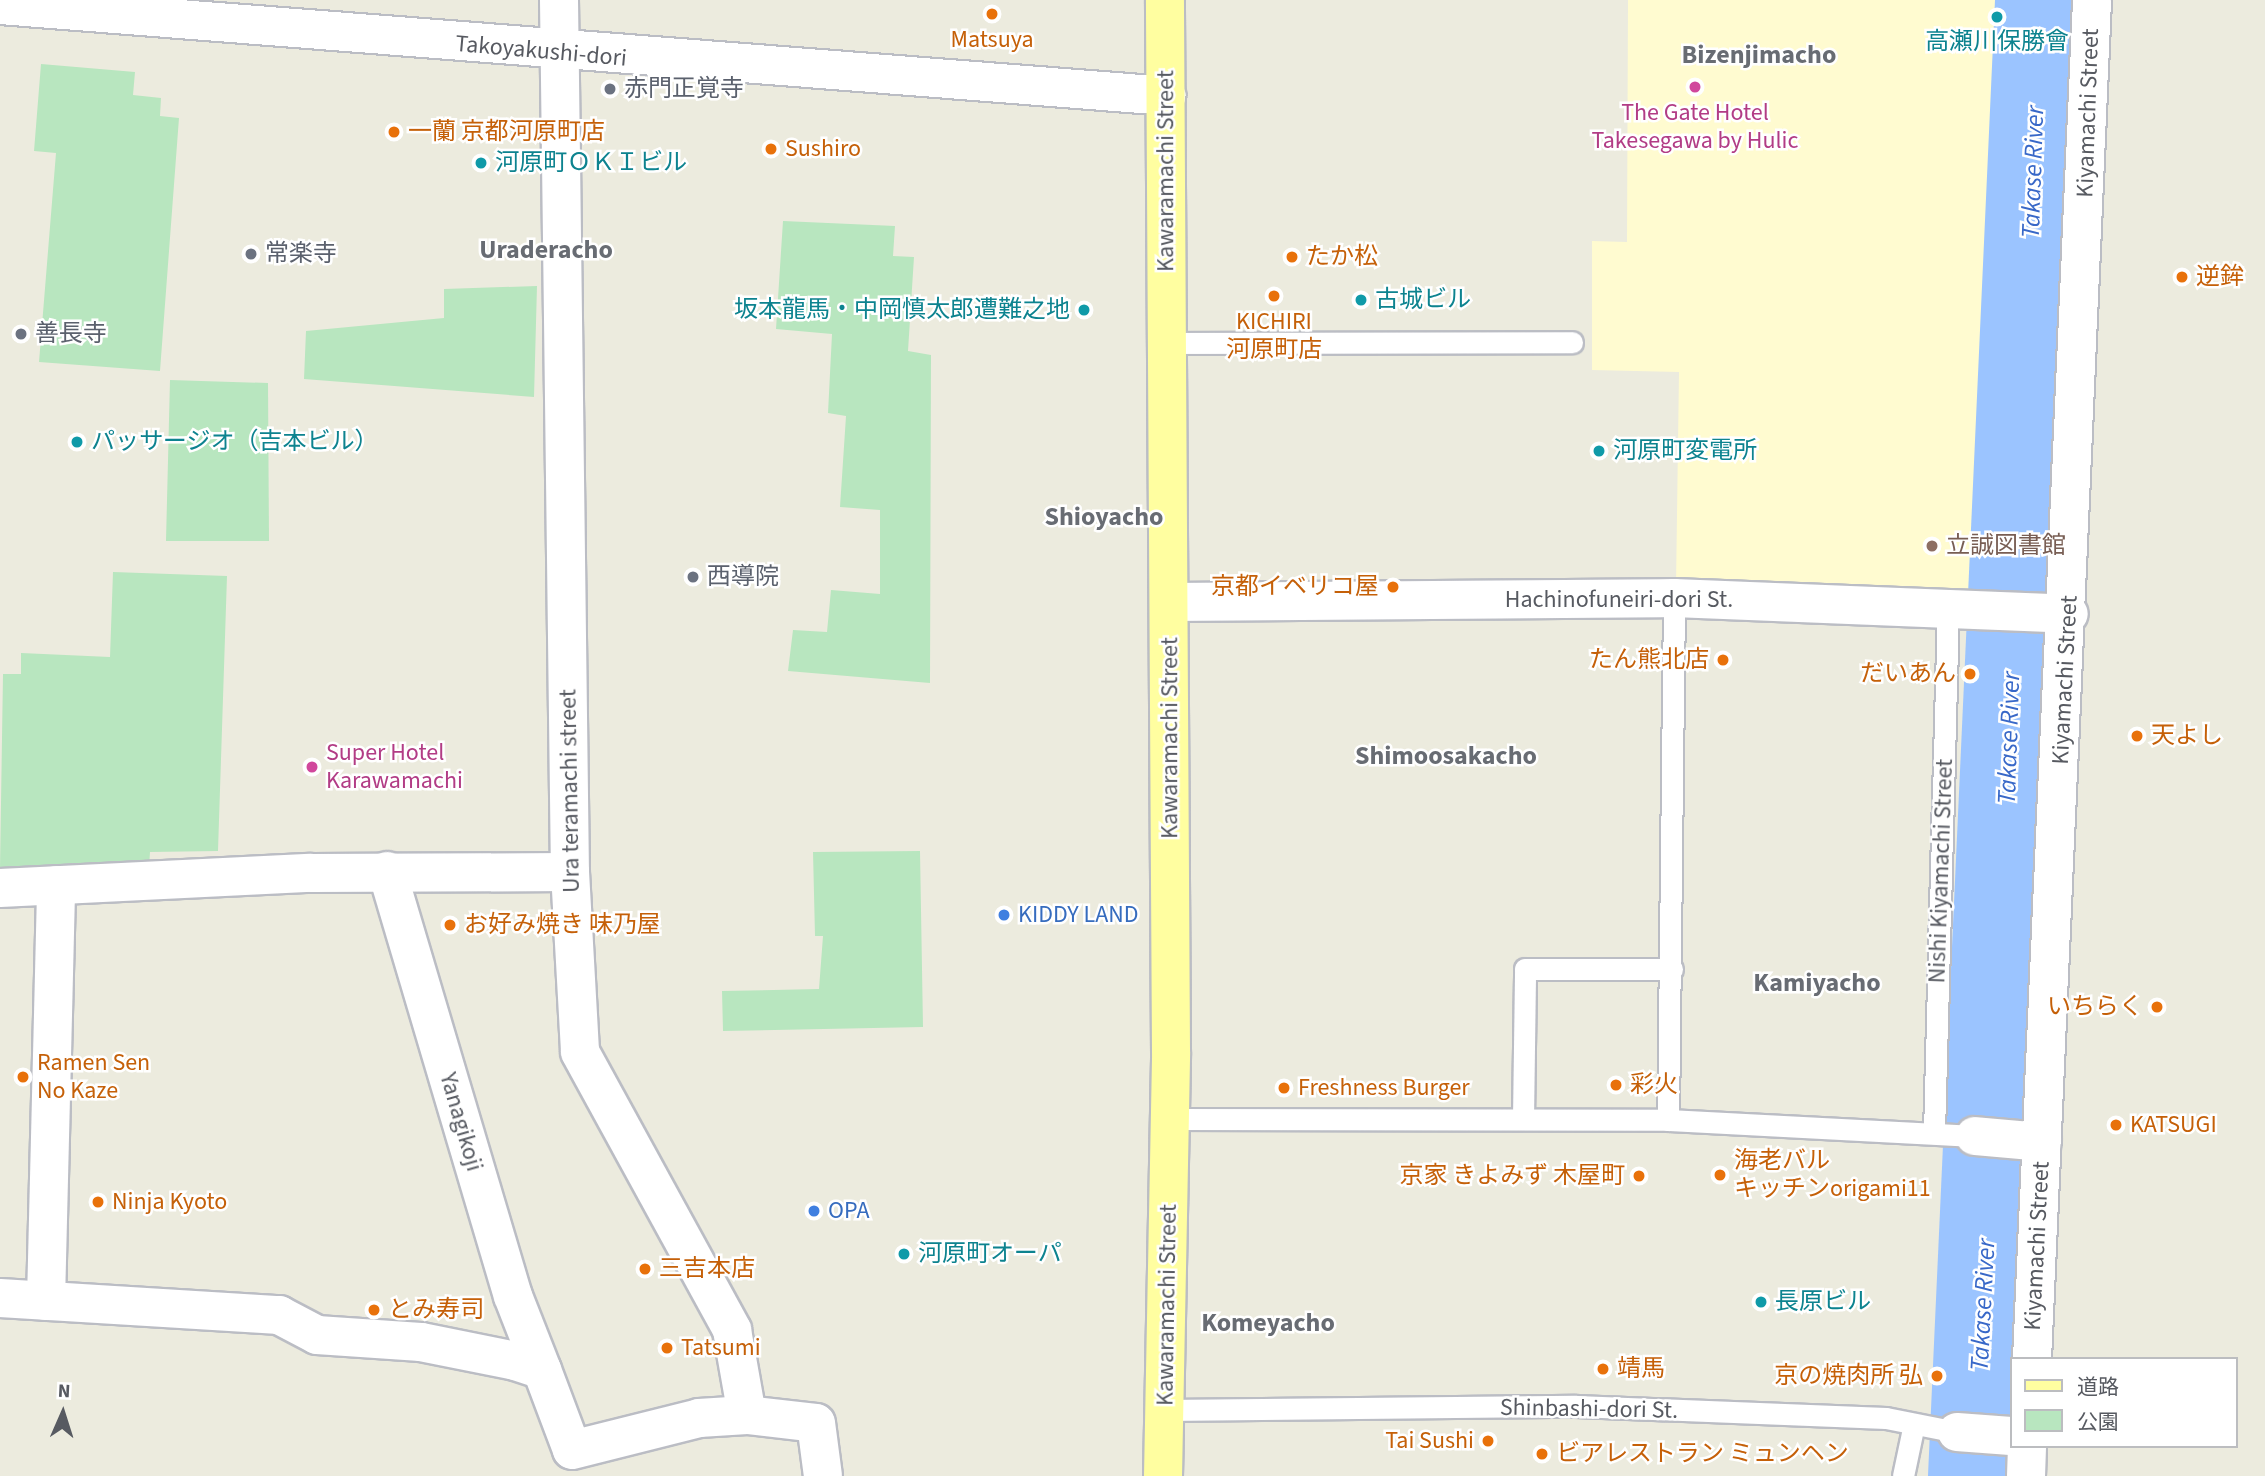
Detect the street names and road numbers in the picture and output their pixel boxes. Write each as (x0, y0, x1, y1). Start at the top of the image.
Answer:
street label: Kiyamachi Street (2071, 28, 2105, 198)
street label: Takoyakushi-dori (454, 29, 628, 73)
street label: Kawaramachi Street (1152, 70, 1180, 272)
street label: Hachinofuneiri-dori St. (1505, 586, 1733, 614)
street label: Kiyamachi Street (2046, 595, 2084, 765)
street label: Kawaramachi Street (1156, 637, 1184, 839)
street label: Ura teramachi street (554, 689, 586, 893)
street label: Nishi Kiyamachi Street (1923, 758, 1959, 984)
street label: Yanagikoji (433, 1069, 489, 1175)
street label: Kiyamachi Street (2018, 1161, 2056, 1331)
street label: Kawaramachi Street (1151, 1204, 1183, 1406)
street label: Shinbashi-dori St. (1500, 1393, 1678, 1425)

